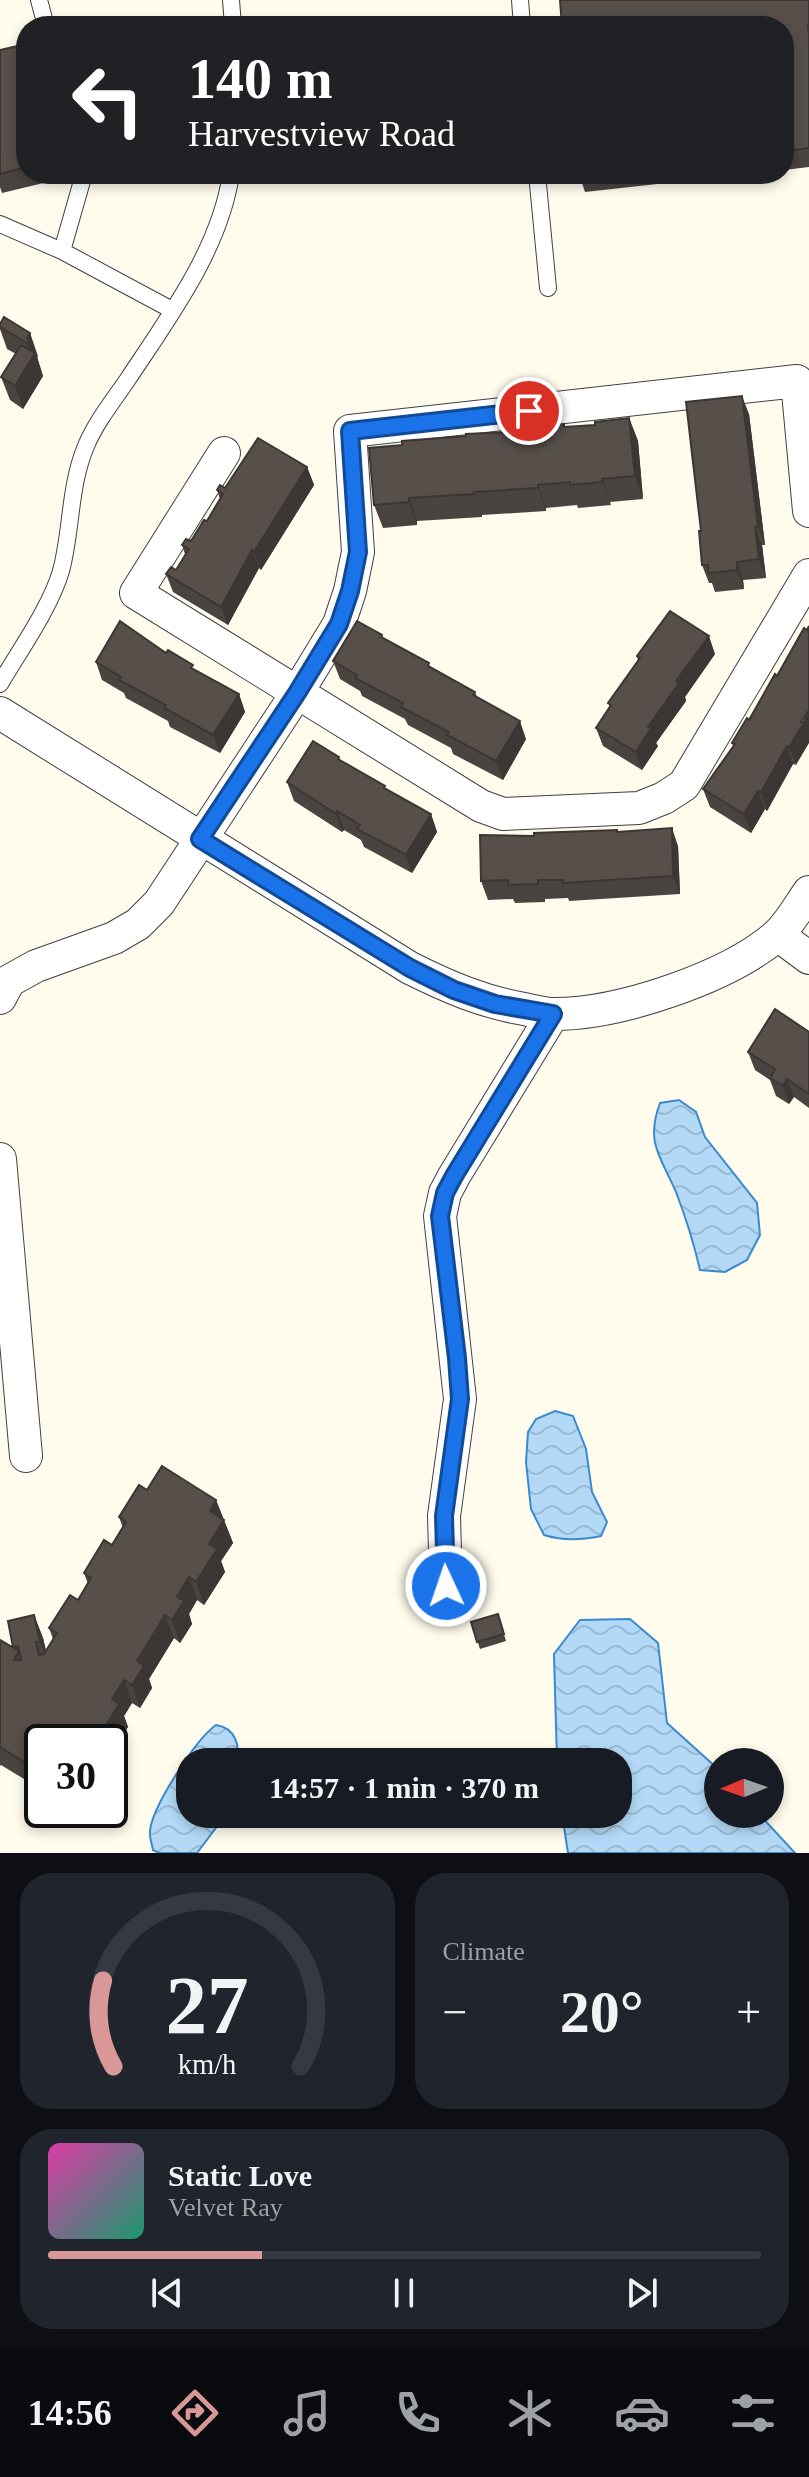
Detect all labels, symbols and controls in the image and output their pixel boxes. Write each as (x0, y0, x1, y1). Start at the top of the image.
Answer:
icon: left (56, 48, 160, 152)
text: 140 m (188, 48, 333, 110)
text: Harvestview Road (188, 114, 455, 154)
pin (495, 377, 563, 445)
icon: arrive (507, 389, 551, 433)
position arrow (404, 1544, 488, 1628)
speed limit sign: 30 (24, 1724, 128, 1828)
north arrow (704, 1748, 784, 1828)
map controls (704, 1748, 784, 1828)
text: 14:57 · 1 min · 370 m (269, 1771, 539, 1804)
text: Climate (443, 1937, 525, 1966)
text: 27 (166, 1959, 249, 2051)
text: 20° (560, 1979, 644, 2045)
text: − (443, 1988, 467, 2037)
text: + (736, 1988, 761, 2037)
text: km/h (178, 2049, 237, 2080)
text: Static Love (168, 2159, 312, 2192)
text: Velvet Ray (168, 2193, 283, 2222)
icon: previous (145, 2271, 189, 2315)
icon: pause (382, 2271, 426, 2315)
icon: next (620, 2271, 664, 2315)
icon: directions (167, 2385, 223, 2441)
icon: music (279, 2385, 335, 2441)
icon: phone (390, 2385, 446, 2441)
icon: climate (502, 2385, 558, 2441)
icon: car (614, 2385, 670, 2441)
icon: filters (725, 2385, 781, 2441)
text: 14:56 (28, 2393, 112, 2433)

